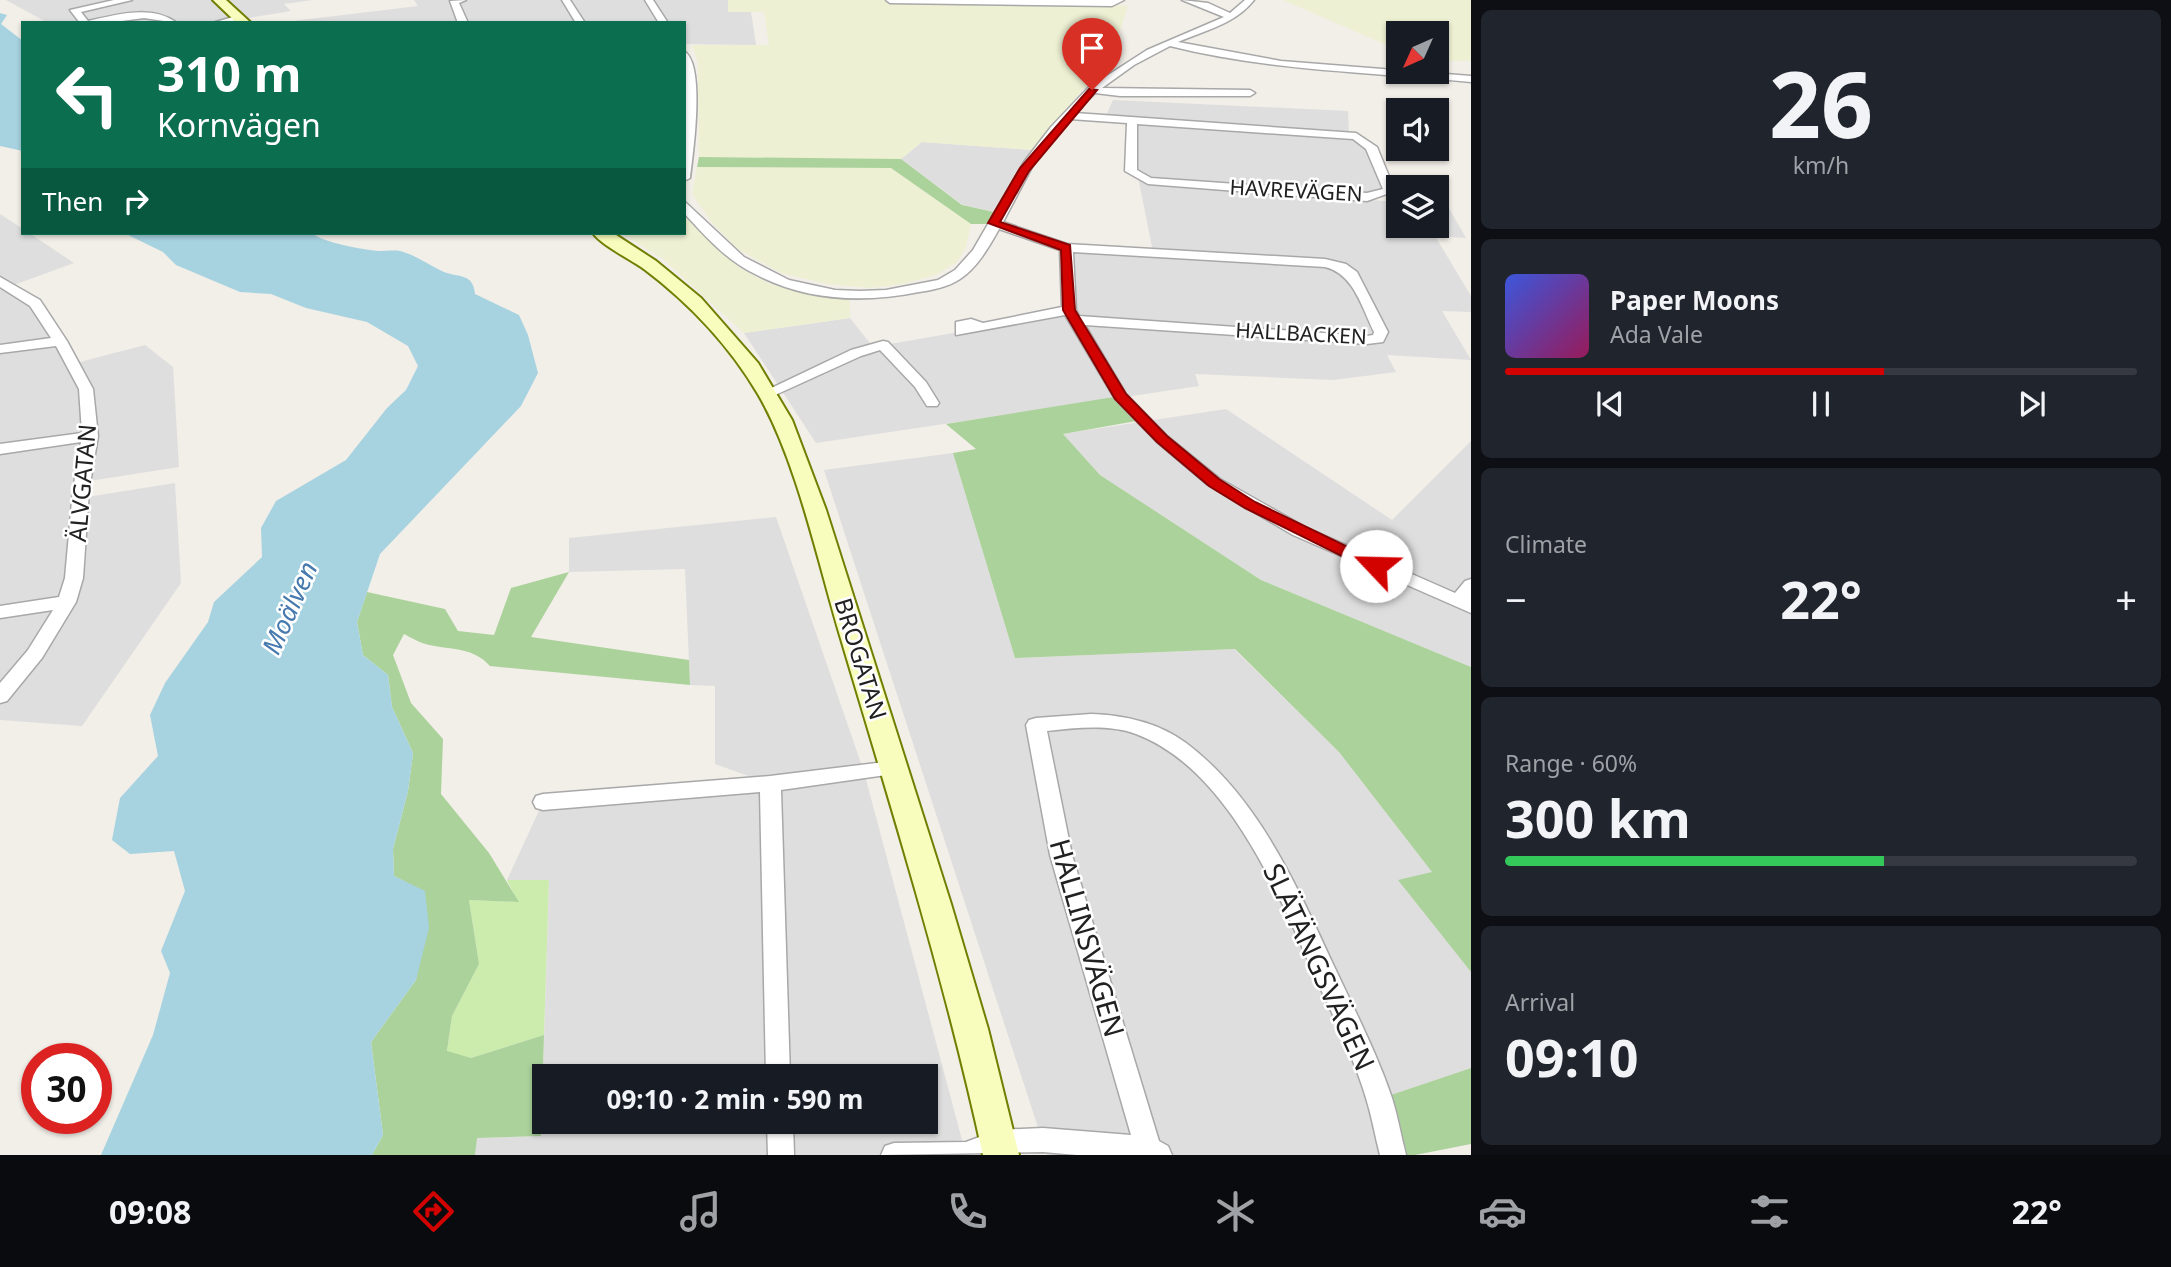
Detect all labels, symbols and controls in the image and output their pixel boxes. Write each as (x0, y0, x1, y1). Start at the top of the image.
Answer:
pin (1062, 18, 1122, 90)
north arrow (1386, 21, 1449, 84)
map controls (1386, 21, 1449, 238)
icon: arrive (1073, 29, 1111, 67)
text: 310 m (157, 40, 302, 106)
text: 26 (1769, 41, 1873, 165)
icon: left (42, 49, 133, 140)
button: sound (1386, 98, 1449, 161)
text: Kornvägen (157, 103, 321, 146)
text: km/h (1793, 149, 1849, 181)
street label: HAVREVÄGEN (1229, 173, 1363, 207)
button: layers (1386, 175, 1449, 238)
icon: right (117, 182, 155, 220)
text: Then (42, 183, 103, 219)
text: Paper Moons (1610, 282, 1779, 318)
street label: HALLBACKEN (1235, 316, 1367, 350)
text: Ada Vale (1610, 318, 1703, 350)
icon: previous (1591, 385, 1629, 423)
icon: pause (1802, 385, 1840, 423)
icon: next (2013, 385, 2051, 423)
street label: ÄLVGATAN (60, 423, 103, 543)
text: Climate (1505, 528, 1587, 560)
position arrow (1339, 529, 1413, 603)
water label: Moälven (253, 555, 325, 660)
text: 22° (1780, 563, 1862, 634)
text: − (1505, 573, 1527, 625)
text: + (2115, 573, 2137, 625)
street label: BROGATAN (827, 594, 896, 723)
text: Range · 60% (1505, 747, 1637, 779)
text: 300 km (1505, 782, 1691, 853)
street label: HALLINSVÄGEN (1042, 834, 1134, 1041)
street label: SLÄTÄNGSVÄGEN (1255, 857, 1385, 1076)
text: Arrival (1505, 986, 1575, 1018)
text: 09:10 (1505, 1021, 1639, 1092)
speed limit sign: 30 (21, 1043, 112, 1134)
text: 09:10 · 2 min · 590 m (607, 1081, 863, 1117)
icon: directions (409, 1187, 458, 1236)
icon: music (676, 1187, 725, 1236)
icon: phone (943, 1187, 992, 1236)
icon: climate (1211, 1187, 1260, 1236)
icon: car (1478, 1187, 1527, 1236)
icon: filters (1745, 1187, 1794, 1236)
text: 09:08 (109, 1190, 191, 1233)
text: 22° (2012, 1190, 2062, 1233)

